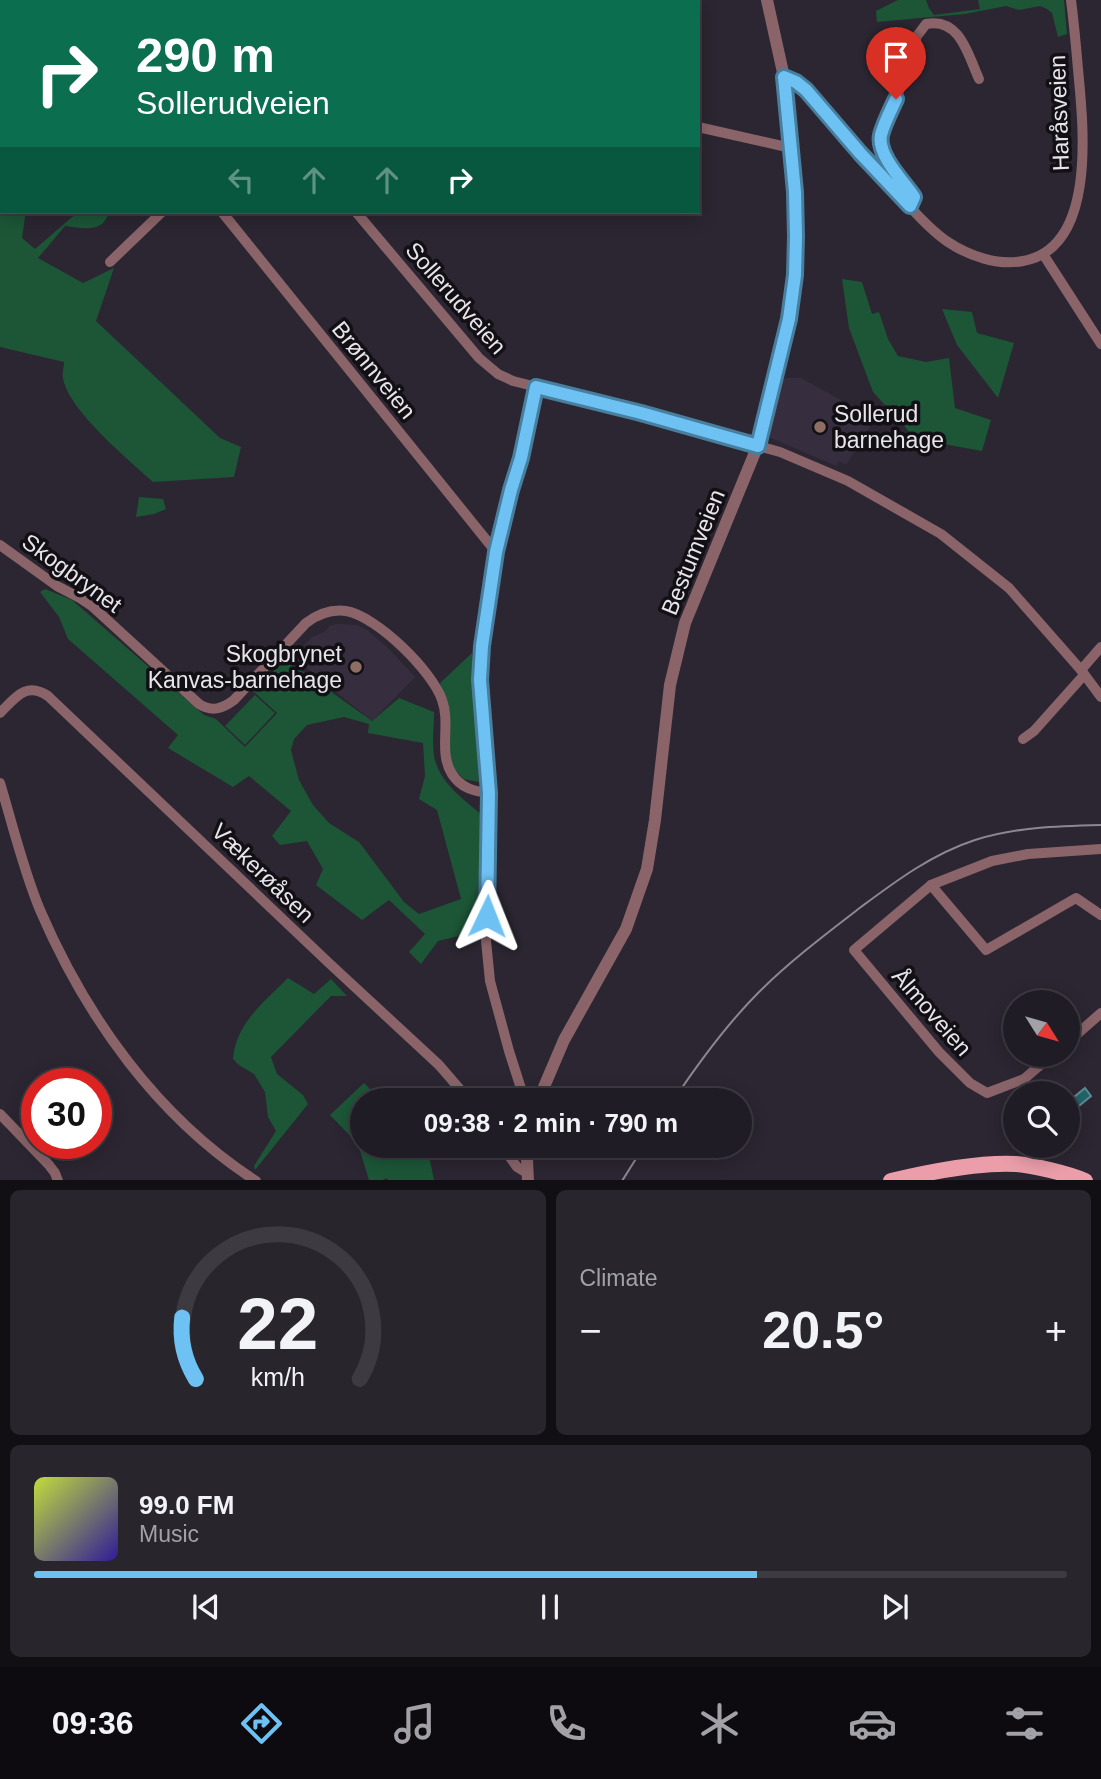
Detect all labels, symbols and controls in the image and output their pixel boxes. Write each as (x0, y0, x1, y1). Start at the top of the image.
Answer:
pin (866, 27, 926, 99)
icon: right (21, 28, 112, 119)
text: 290 m (136, 28, 275, 82)
icon: arrive (877, 38, 915, 76)
street label: Haråsveien (1044, 54, 1074, 172)
text: Sollerudveien (136, 85, 330, 121)
icon: left (222, 161, 260, 199)
icon: ahead (295, 161, 333, 199)
icon: ahead (368, 161, 406, 199)
icon: right (441, 161, 479, 199)
street label: Sollerudveien (400, 237, 512, 359)
street label: Brønnveien (327, 316, 421, 424)
place label: Sollerud barnehage (834, 401, 944, 453)
marker: Sollerud barnehage (812, 419, 828, 435)
street label: Bestumveien (656, 485, 730, 619)
street label: Skogbrynet (17, 528, 127, 618)
place label: Skogbrynet Kanvas-barnehage (148, 641, 343, 693)
marker: Skogbrynet Kanvas-barnehage (348, 659, 364, 675)
street label: Vækerøåsen (207, 818, 319, 928)
position arrow (450, 879, 524, 953)
street label: Ålmoveien (887, 962, 978, 1061)
north arrow (1003, 990, 1080, 1068)
map controls (1003, 990, 1080, 1158)
speed limit sign: 30 (21, 1068, 112, 1159)
button: search (1003, 1081, 1080, 1158)
text: 09:38 · 2 min · 790 m (424, 1108, 678, 1138)
text: Climate (580, 1265, 657, 1291)
text: 22 (237, 1283, 318, 1364)
text: 20.5° (762, 1301, 884, 1359)
text: − (580, 1310, 602, 1352)
text: + (1045, 1310, 1067, 1352)
text: km/h (251, 1362, 305, 1390)
text: 99.0 FM (139, 1490, 234, 1520)
text: Music (139, 1521, 199, 1547)
icon: previous (187, 1588, 225, 1626)
icon: pause (531, 1588, 569, 1626)
icon: next (876, 1588, 914, 1626)
icon: directions (237, 1699, 286, 1748)
icon: music (390, 1699, 439, 1748)
icon: phone (542, 1699, 591, 1748)
icon: climate (695, 1699, 744, 1748)
icon: car (848, 1699, 897, 1748)
icon: filters (1000, 1699, 1049, 1748)
text: 09:36 (52, 1705, 134, 1741)

